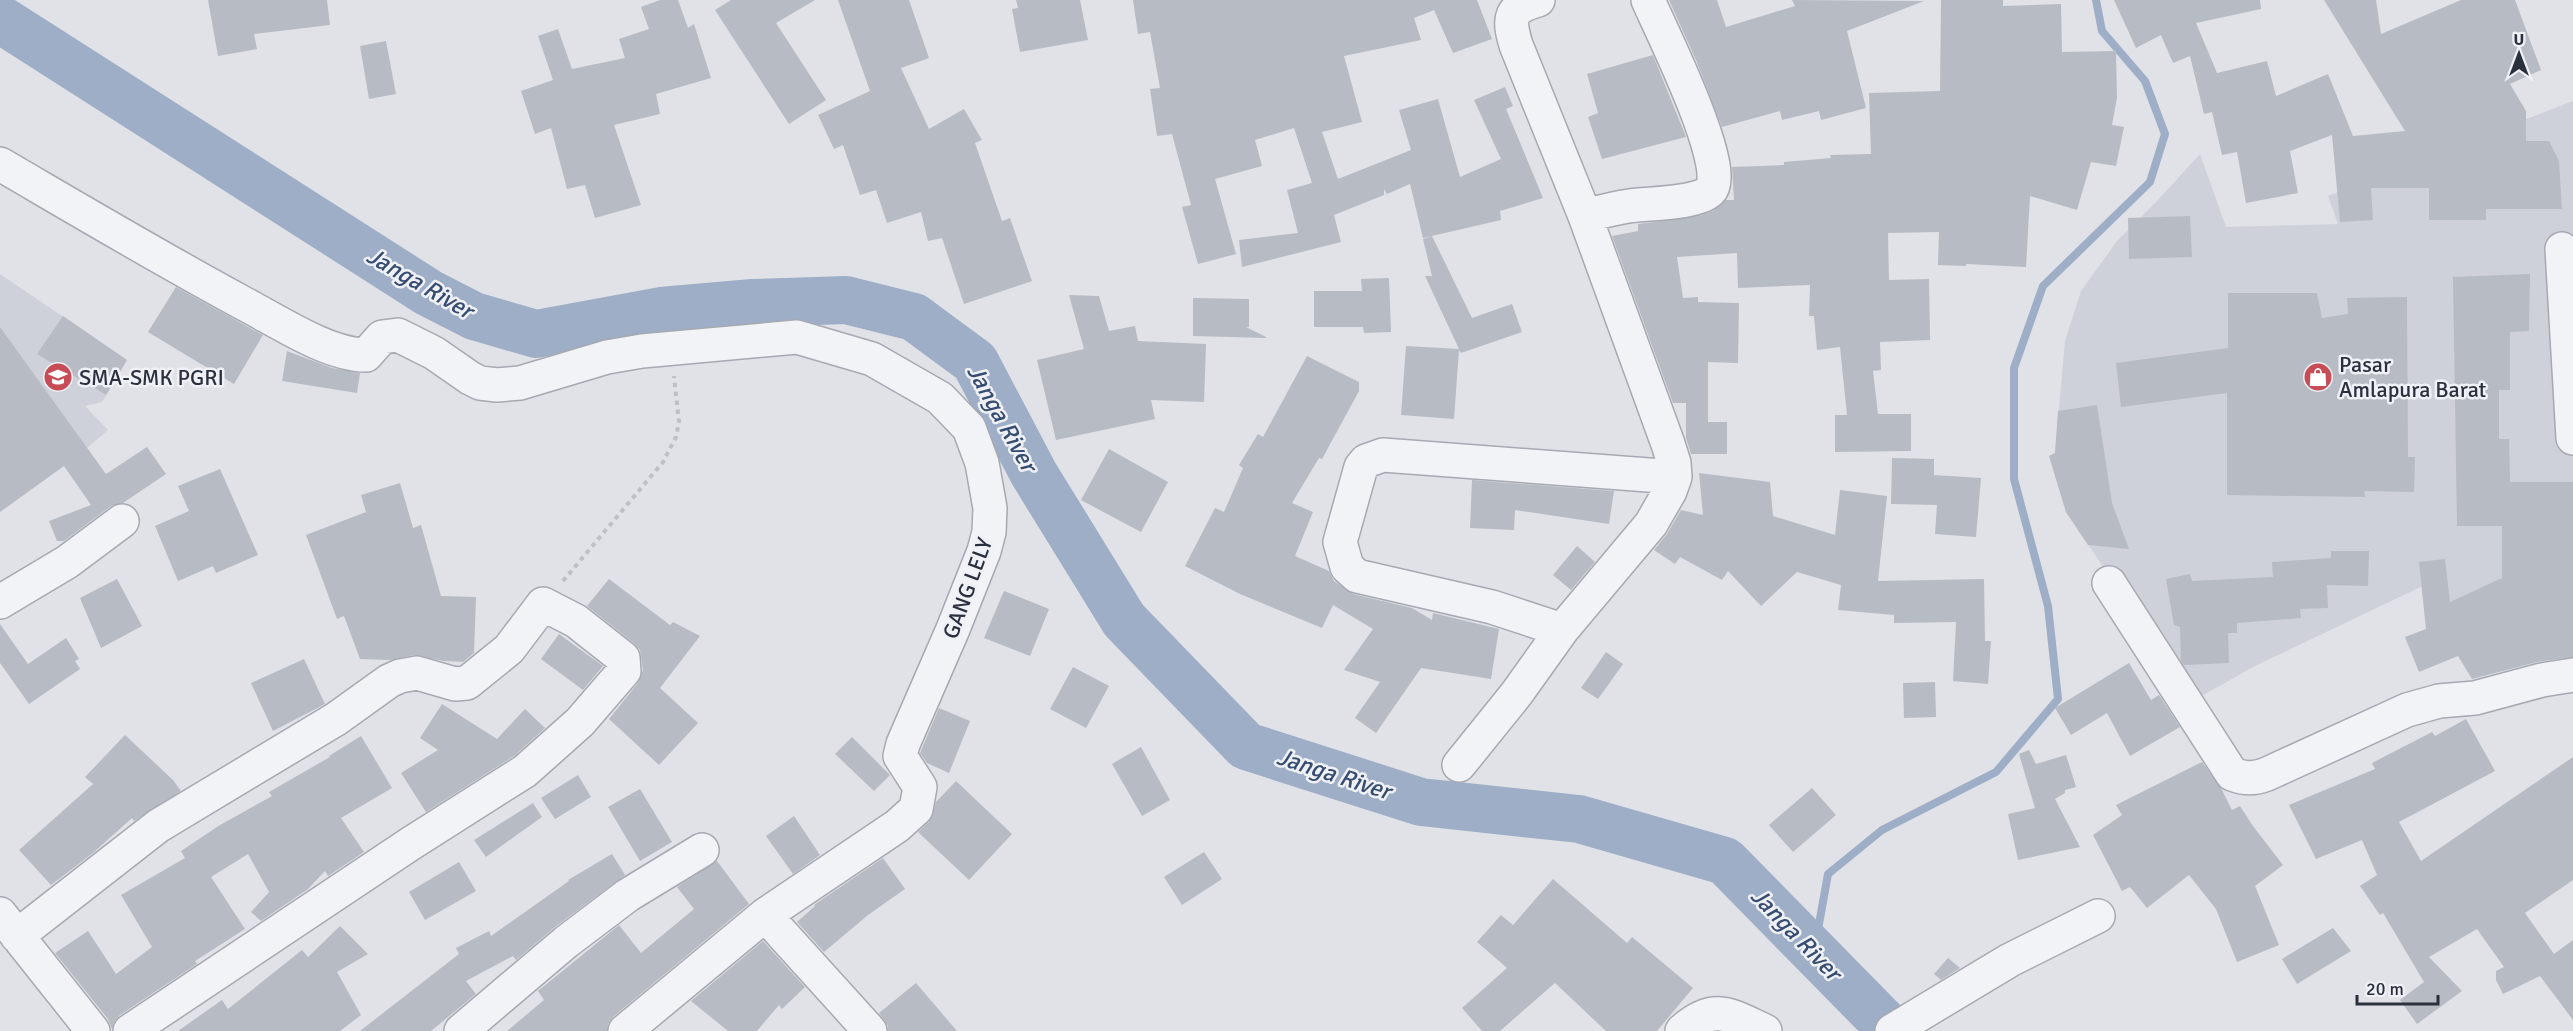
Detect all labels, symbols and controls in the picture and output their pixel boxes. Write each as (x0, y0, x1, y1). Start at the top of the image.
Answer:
north arrow (2489, 24, 2549, 84)
text: U (2514, 30, 2524, 50)
water label: Janga River (362, 241, 481, 327)
place label: Pasar Amlapura Barat (2339, 351, 2487, 403)
water label: Janga River (960, 359, 1045, 479)
school or university icon: SMA-SMK PGRI (42, 361, 74, 393)
shop icon: Pasar Amlapura Barat (2302, 361, 2334, 393)
place label: SMA-SMK PGRI (79, 364, 224, 391)
street label: GANG LELY (937, 534, 998, 642)
water label: Janga River (1273, 742, 1398, 807)
water label: Janga River (1744, 881, 1850, 989)
scale bar (2357, 968, 2438, 1006)
text: 20 m (2366, 978, 2404, 1000)

